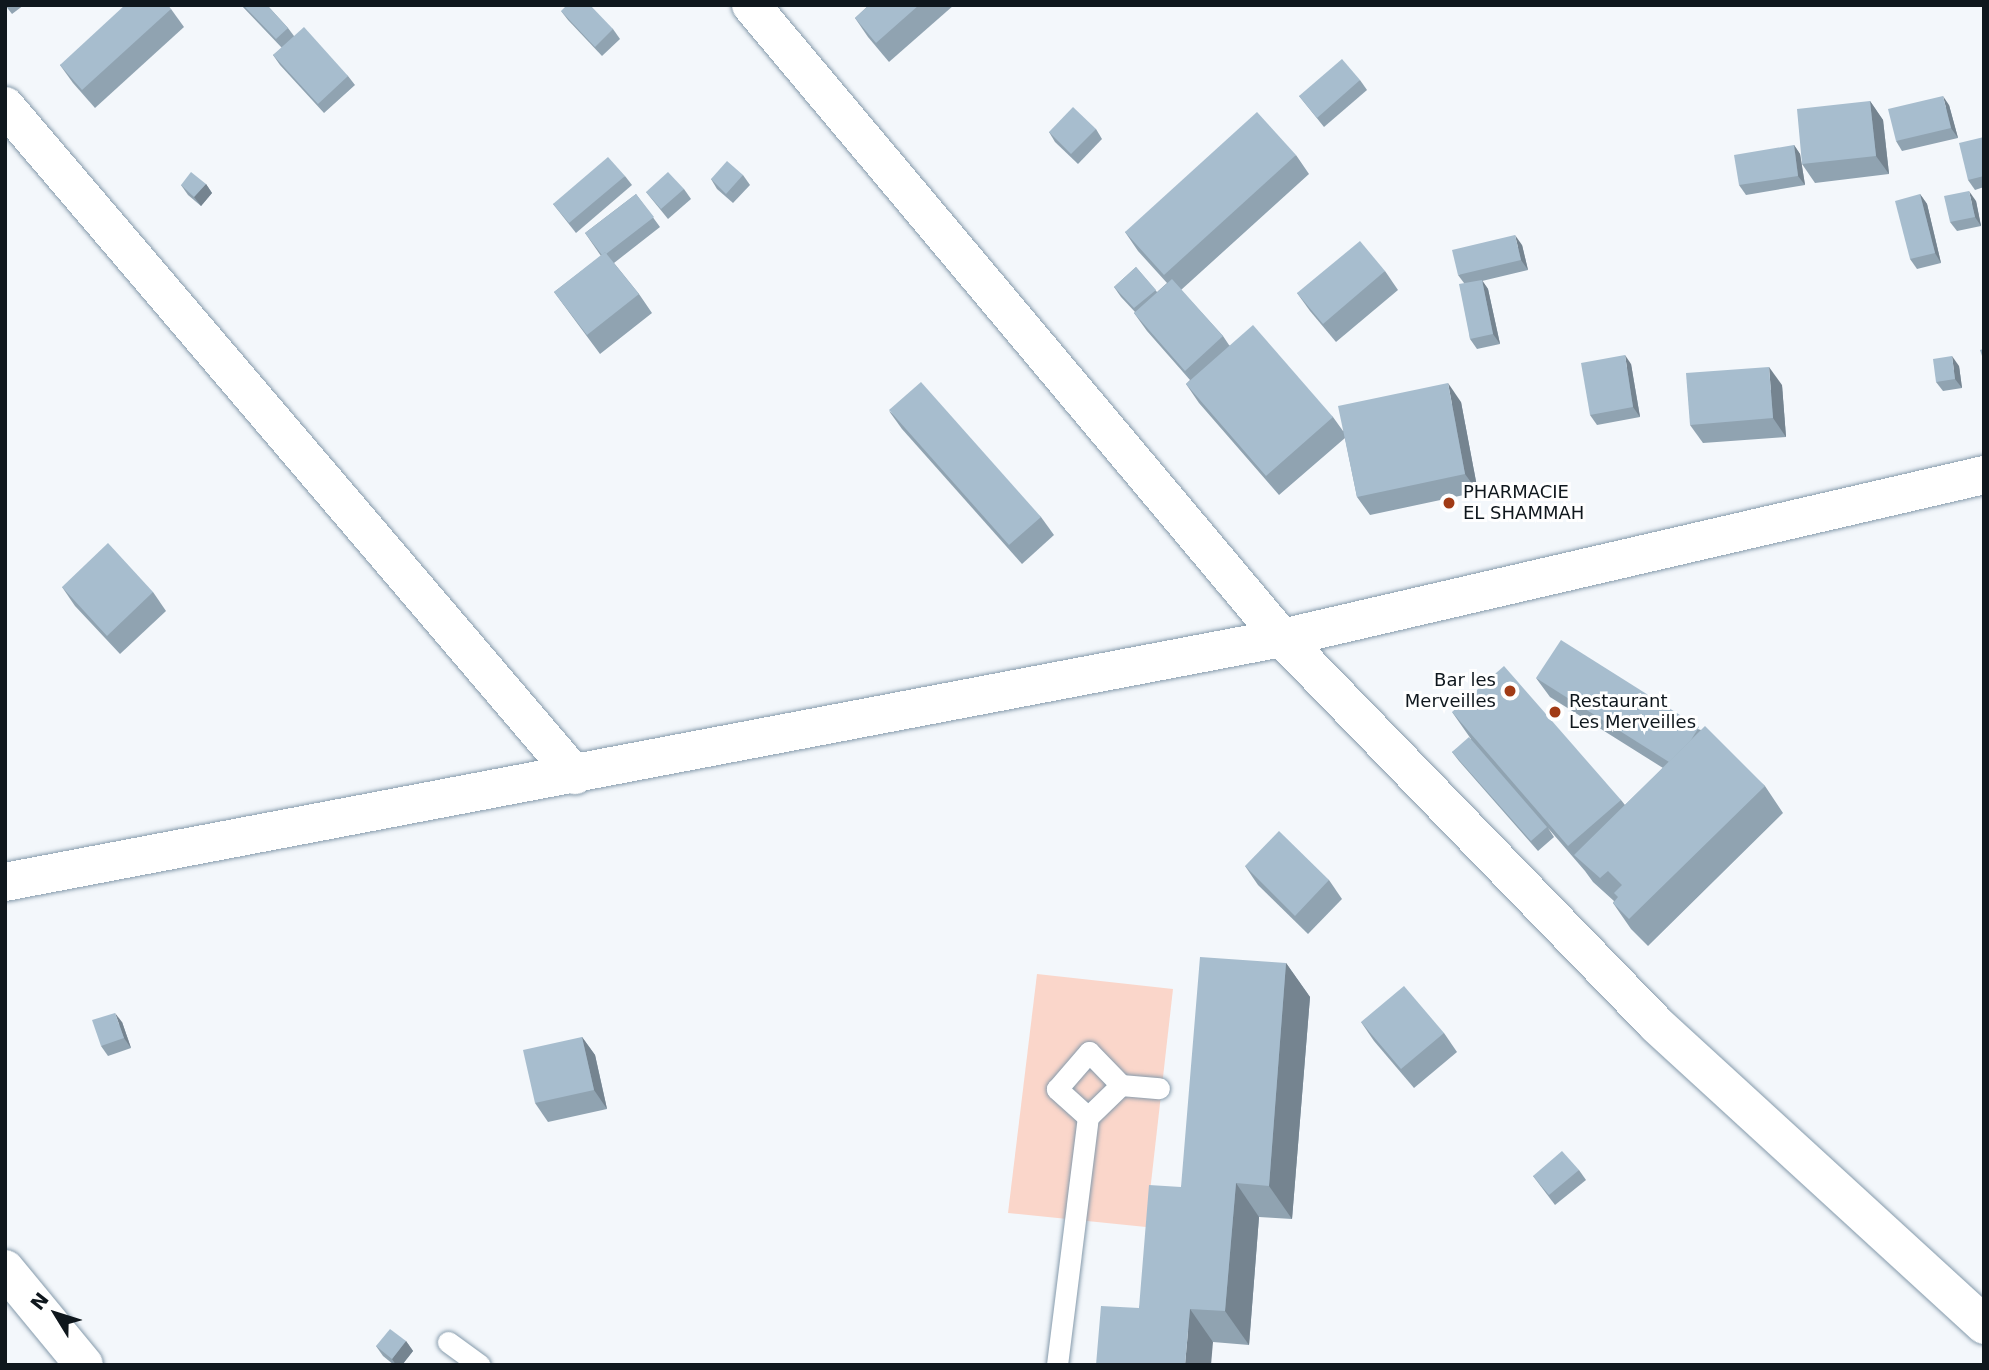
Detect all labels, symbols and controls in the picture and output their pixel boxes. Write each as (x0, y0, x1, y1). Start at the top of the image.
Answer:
place label: PHARMACIE EL SHAMMAH (1463, 482, 1584, 524)
marker: PHARMACIE EL SHAMMAH (1441, 495, 1457, 511)
place label: Bar les Merveilles (1405, 670, 1496, 712)
marker: Bar les Merveilles (1502, 683, 1518, 699)
place label: Restaurant Les Merveilles (1569, 691, 1696, 734)
marker: Restaurant Les Merveilles (1547, 704, 1563, 720)
north arrow (21, 1279, 91, 1349)
text: N (26, 1288, 53, 1314)

